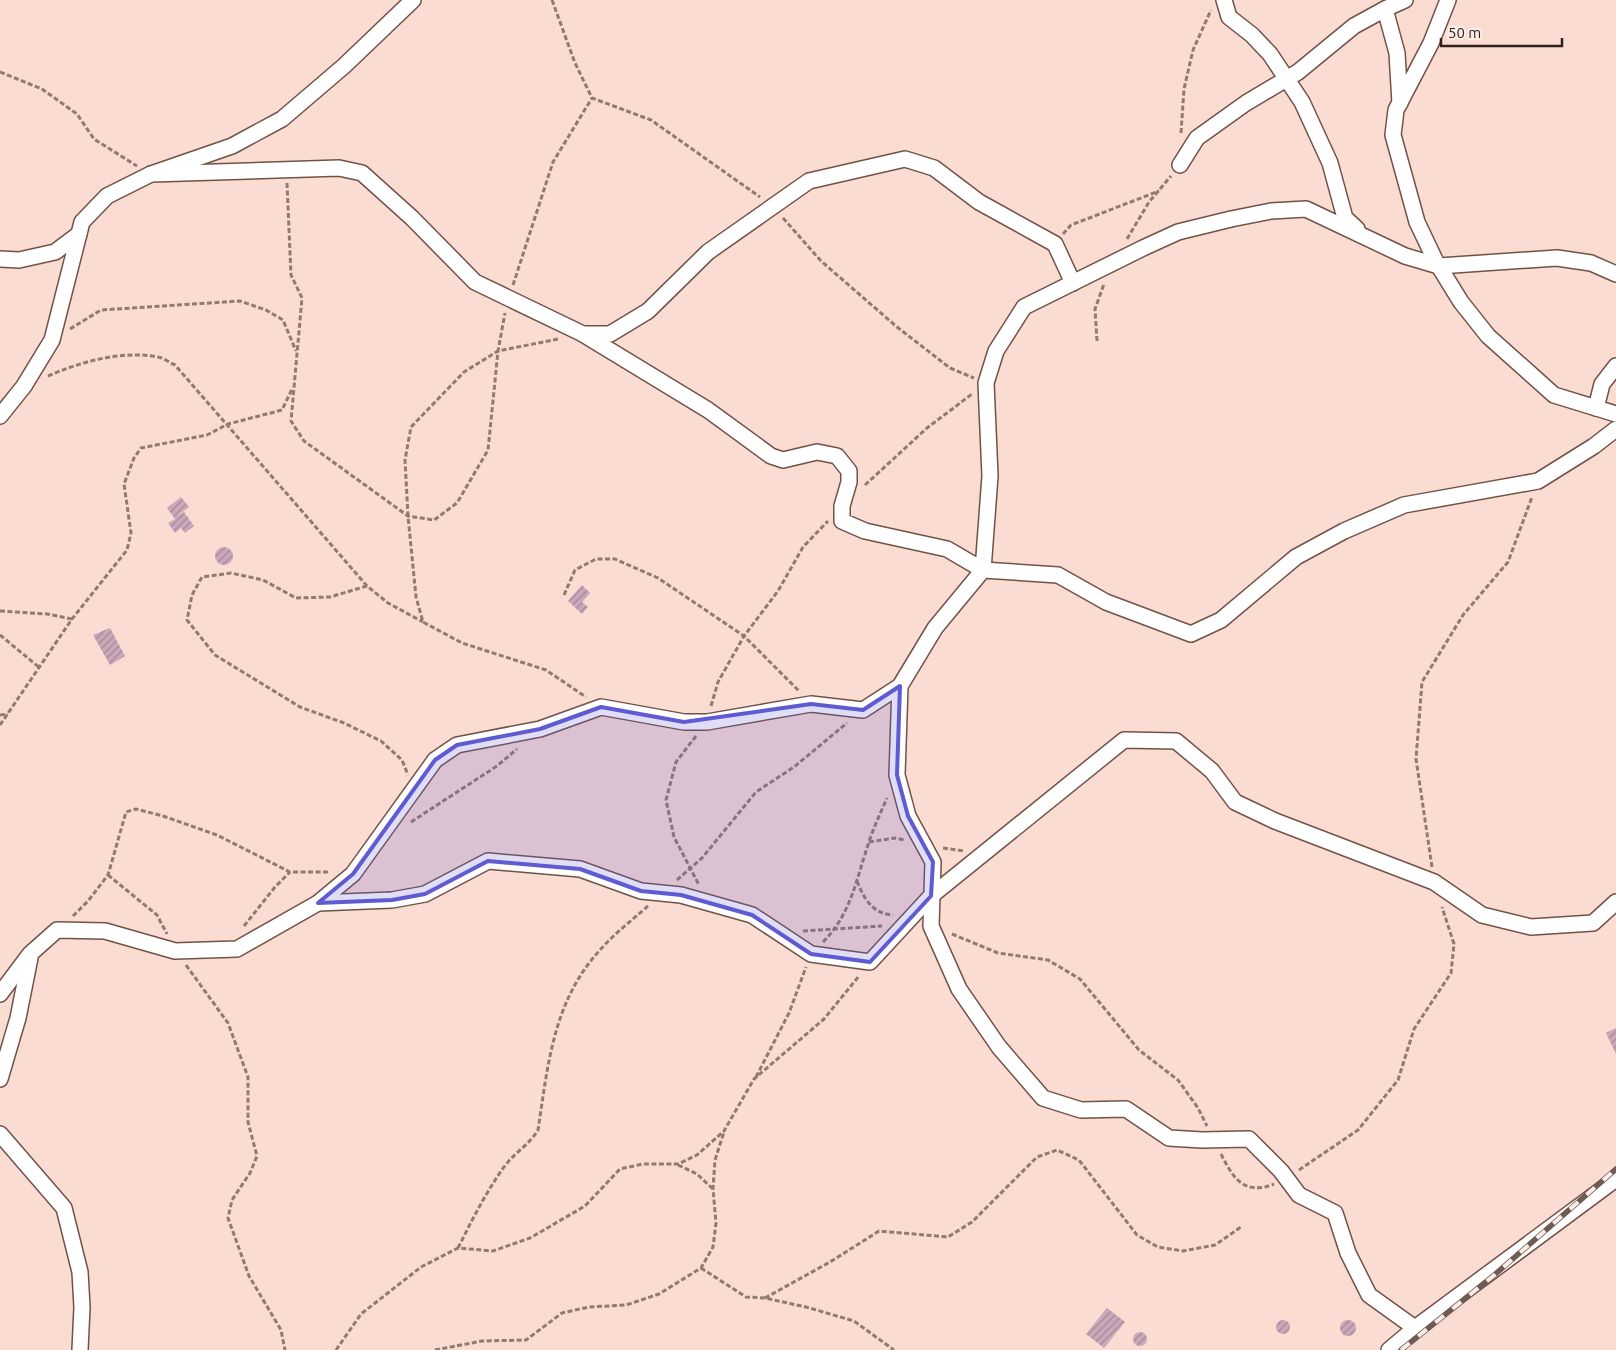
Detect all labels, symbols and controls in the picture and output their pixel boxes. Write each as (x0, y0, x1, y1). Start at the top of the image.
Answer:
scale bar (1441, 15, 1562, 47)
text: 50 m (1448, 24, 1481, 41)

